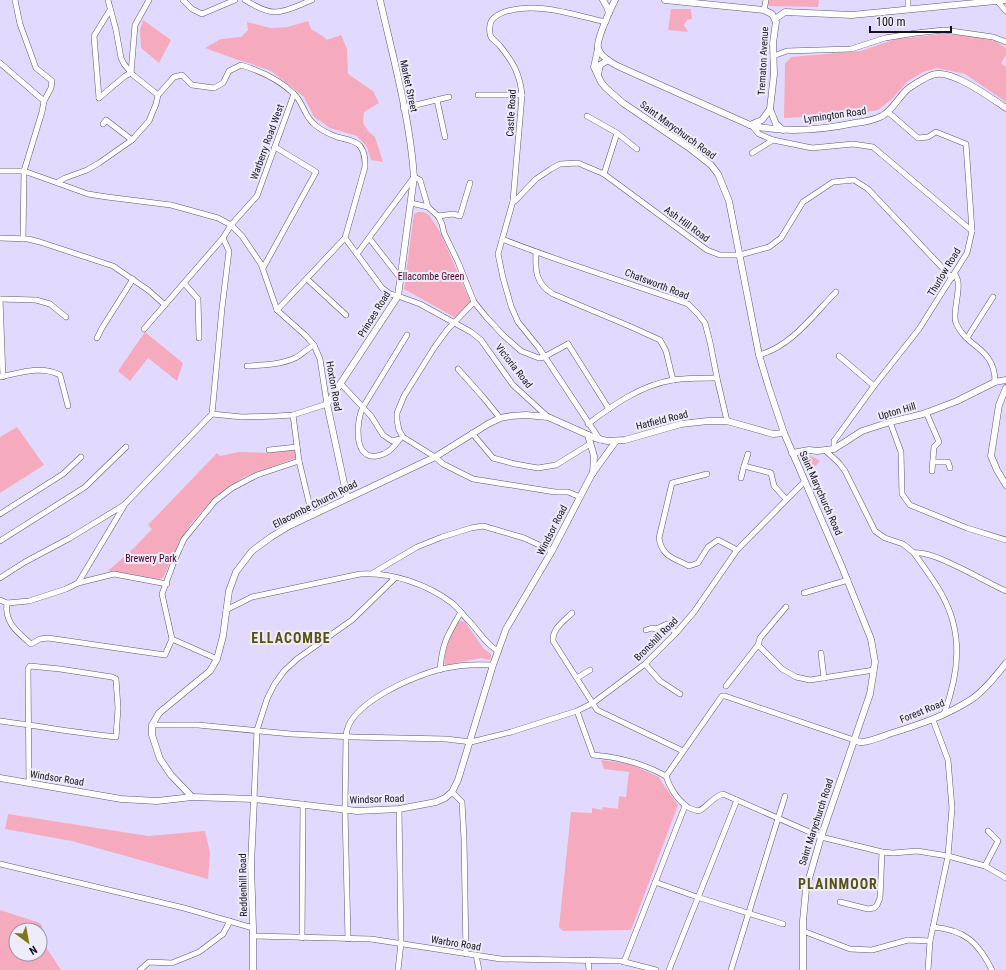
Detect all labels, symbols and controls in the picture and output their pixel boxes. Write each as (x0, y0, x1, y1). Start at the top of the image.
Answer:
scale bar (870, 8, 951, 34)
text: 100 m (876, 15, 906, 29)
street label: Trematon Avenue (756, 26, 770, 96)
street label: Market Street (398, 59, 420, 113)
street label: Castle Road (504, 89, 518, 137)
street label: Saint Marychurch Road (638, 99, 718, 161)
street label: Warberry Road West (248, 103, 286, 181)
street label: Lymington Road (803, 105, 867, 125)
street label: Ash Hill Road (662, 204, 712, 244)
street label: Thurlow Road (925, 246, 963, 298)
street label: Chatsworth Road (623, 267, 691, 301)
park label: Ellacombe Green (398, 271, 464, 282)
street label: Princes Road (356, 289, 392, 339)
street label: Victoria Road (493, 342, 535, 390)
street label: Hoxton Road (324, 360, 344, 412)
street label: Upton Hill (877, 400, 917, 422)
street label: Hatfield Road (635, 408, 689, 432)
street label: Saint Marychurch Road (797, 449, 845, 537)
street label: Ellacombe Church Road (271, 478, 359, 530)
street label: Windsor Road (535, 503, 569, 557)
park label: Brewery Park (125, 553, 177, 564)
street label: Bronshill Road (632, 615, 680, 663)
district label: ELLACOMBE (251, 630, 331, 646)
street label: Forest Road (898, 697, 946, 725)
street label: Windsor Road (29, 768, 85, 788)
street label: Saint Marychurch Road (797, 777, 835, 867)
street label: Windsor Road (349, 793, 405, 805)
street label: Reddenhill Road (237, 853, 249, 917)
district label: PLAINMOOR (798, 876, 878, 892)
north arrow (8, 922, 48, 962)
street label: Warbro Road (430, 934, 482, 952)
text: N (27, 943, 39, 957)

